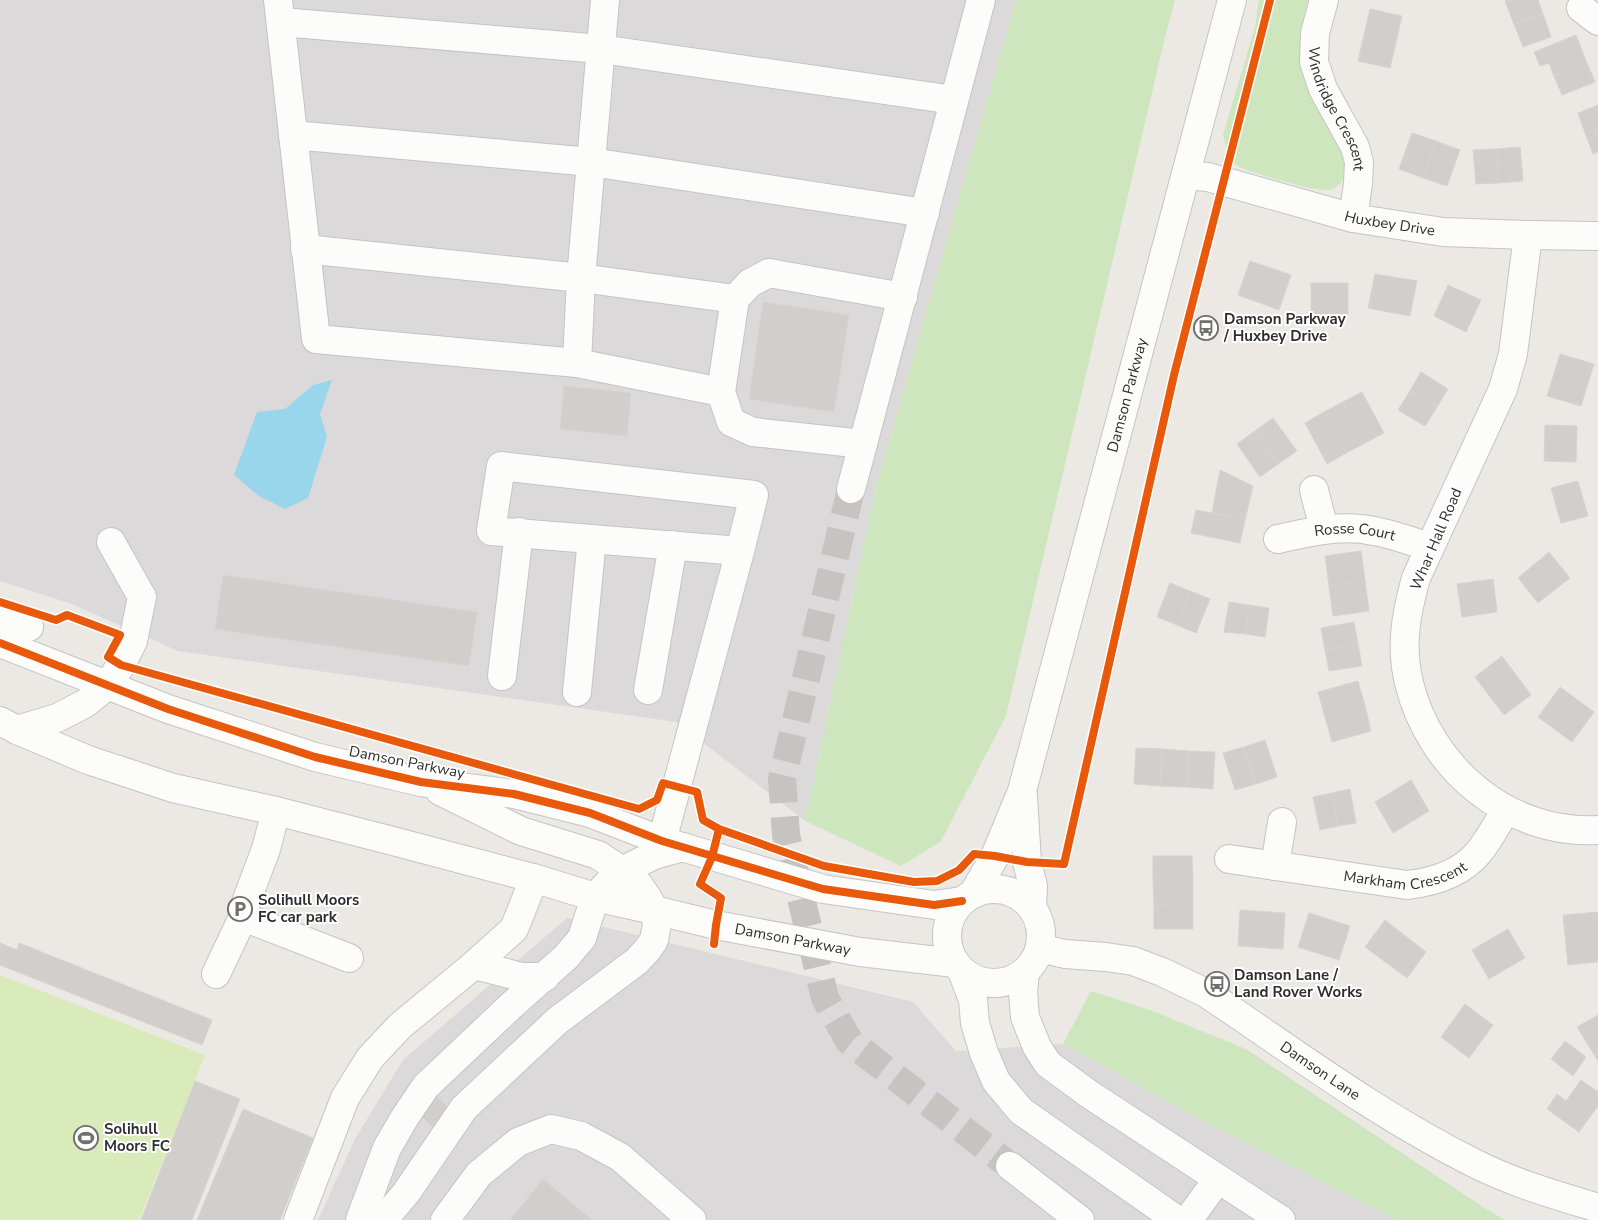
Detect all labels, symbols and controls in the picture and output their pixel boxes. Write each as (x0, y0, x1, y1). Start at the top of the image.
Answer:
street label: Windridge Crescent (1304, 46, 1370, 172)
street label: Huxbey Drive (1342, 206, 1437, 241)
place label: Damson Parkway / Huxbey Drive (1223, 309, 1346, 346)
bus stop icon: Damson Parkway / Huxbey Drive (1193, 315, 1219, 341)
street label: Damson Parkway (1102, 335, 1152, 454)
street label: Whar Hall Road (1405, 485, 1467, 593)
street label: Rosse Court (1313, 518, 1399, 546)
street label: Damson Parkway (347, 741, 467, 783)
street label: Markham Crescent (1342, 857, 1471, 895)
place label: Solihull Moors FC car park (258, 890, 359, 927)
parking icon: Solihull Moors FC car park (227, 896, 253, 922)
street label: Damson Parkway (733, 919, 853, 960)
place label: Damson Lane / Land Rover Works (1234, 965, 1362, 1002)
bus stop icon: Damson Lane / Land Rover Works (1204, 971, 1230, 997)
street label: Damson Lane (1276, 1037, 1364, 1105)
place label: Solihull Moors FC (104, 1119, 170, 1156)
sports icon: Solihull Moors FC (73, 1125, 99, 1151)

